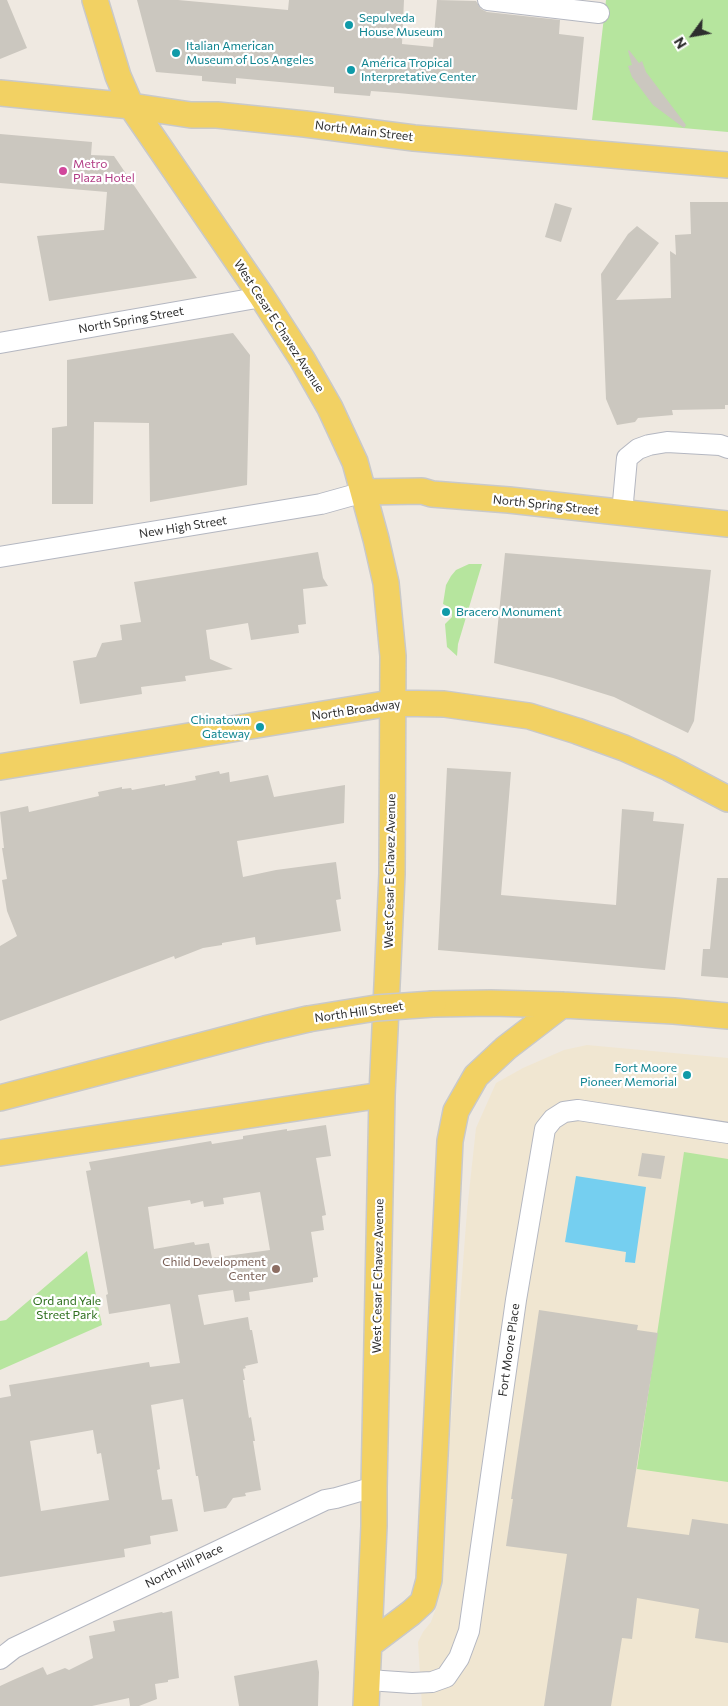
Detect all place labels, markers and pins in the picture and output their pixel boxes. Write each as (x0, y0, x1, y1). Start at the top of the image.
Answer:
place label: Sepulveda House Museum (359, 11, 443, 39)
marker: Sepulveda House Museum (343, 19, 355, 31)
place label: Italian American Museum of Los Angeles (186, 39, 314, 67)
marker: Italian American Museum of Los Angeles (170, 47, 182, 59)
place label: América Tropical Interpretative Center (361, 56, 476, 84)
marker: América Tropical Interpretative Center (345, 64, 357, 76)
place label: Metro Plaza Hotel (73, 157, 135, 185)
marker: Metro Plaza Hotel (57, 165, 69, 177)
place label: Bracero Monument (456, 605, 562, 619)
marker: Bracero Monument (440, 606, 452, 618)
place label: Chinatown Gateway (190, 713, 250, 741)
marker: Chinatown Gateway (254, 721, 266, 733)
place label: Fort Moore Pioneer Memorial (580, 1061, 677, 1089)
marker: Fort Moore Pioneer Memorial (681, 1069, 693, 1081)
place label: Child Development Center (162, 1255, 266, 1283)
marker: Child Development Center (270, 1263, 282, 1275)

